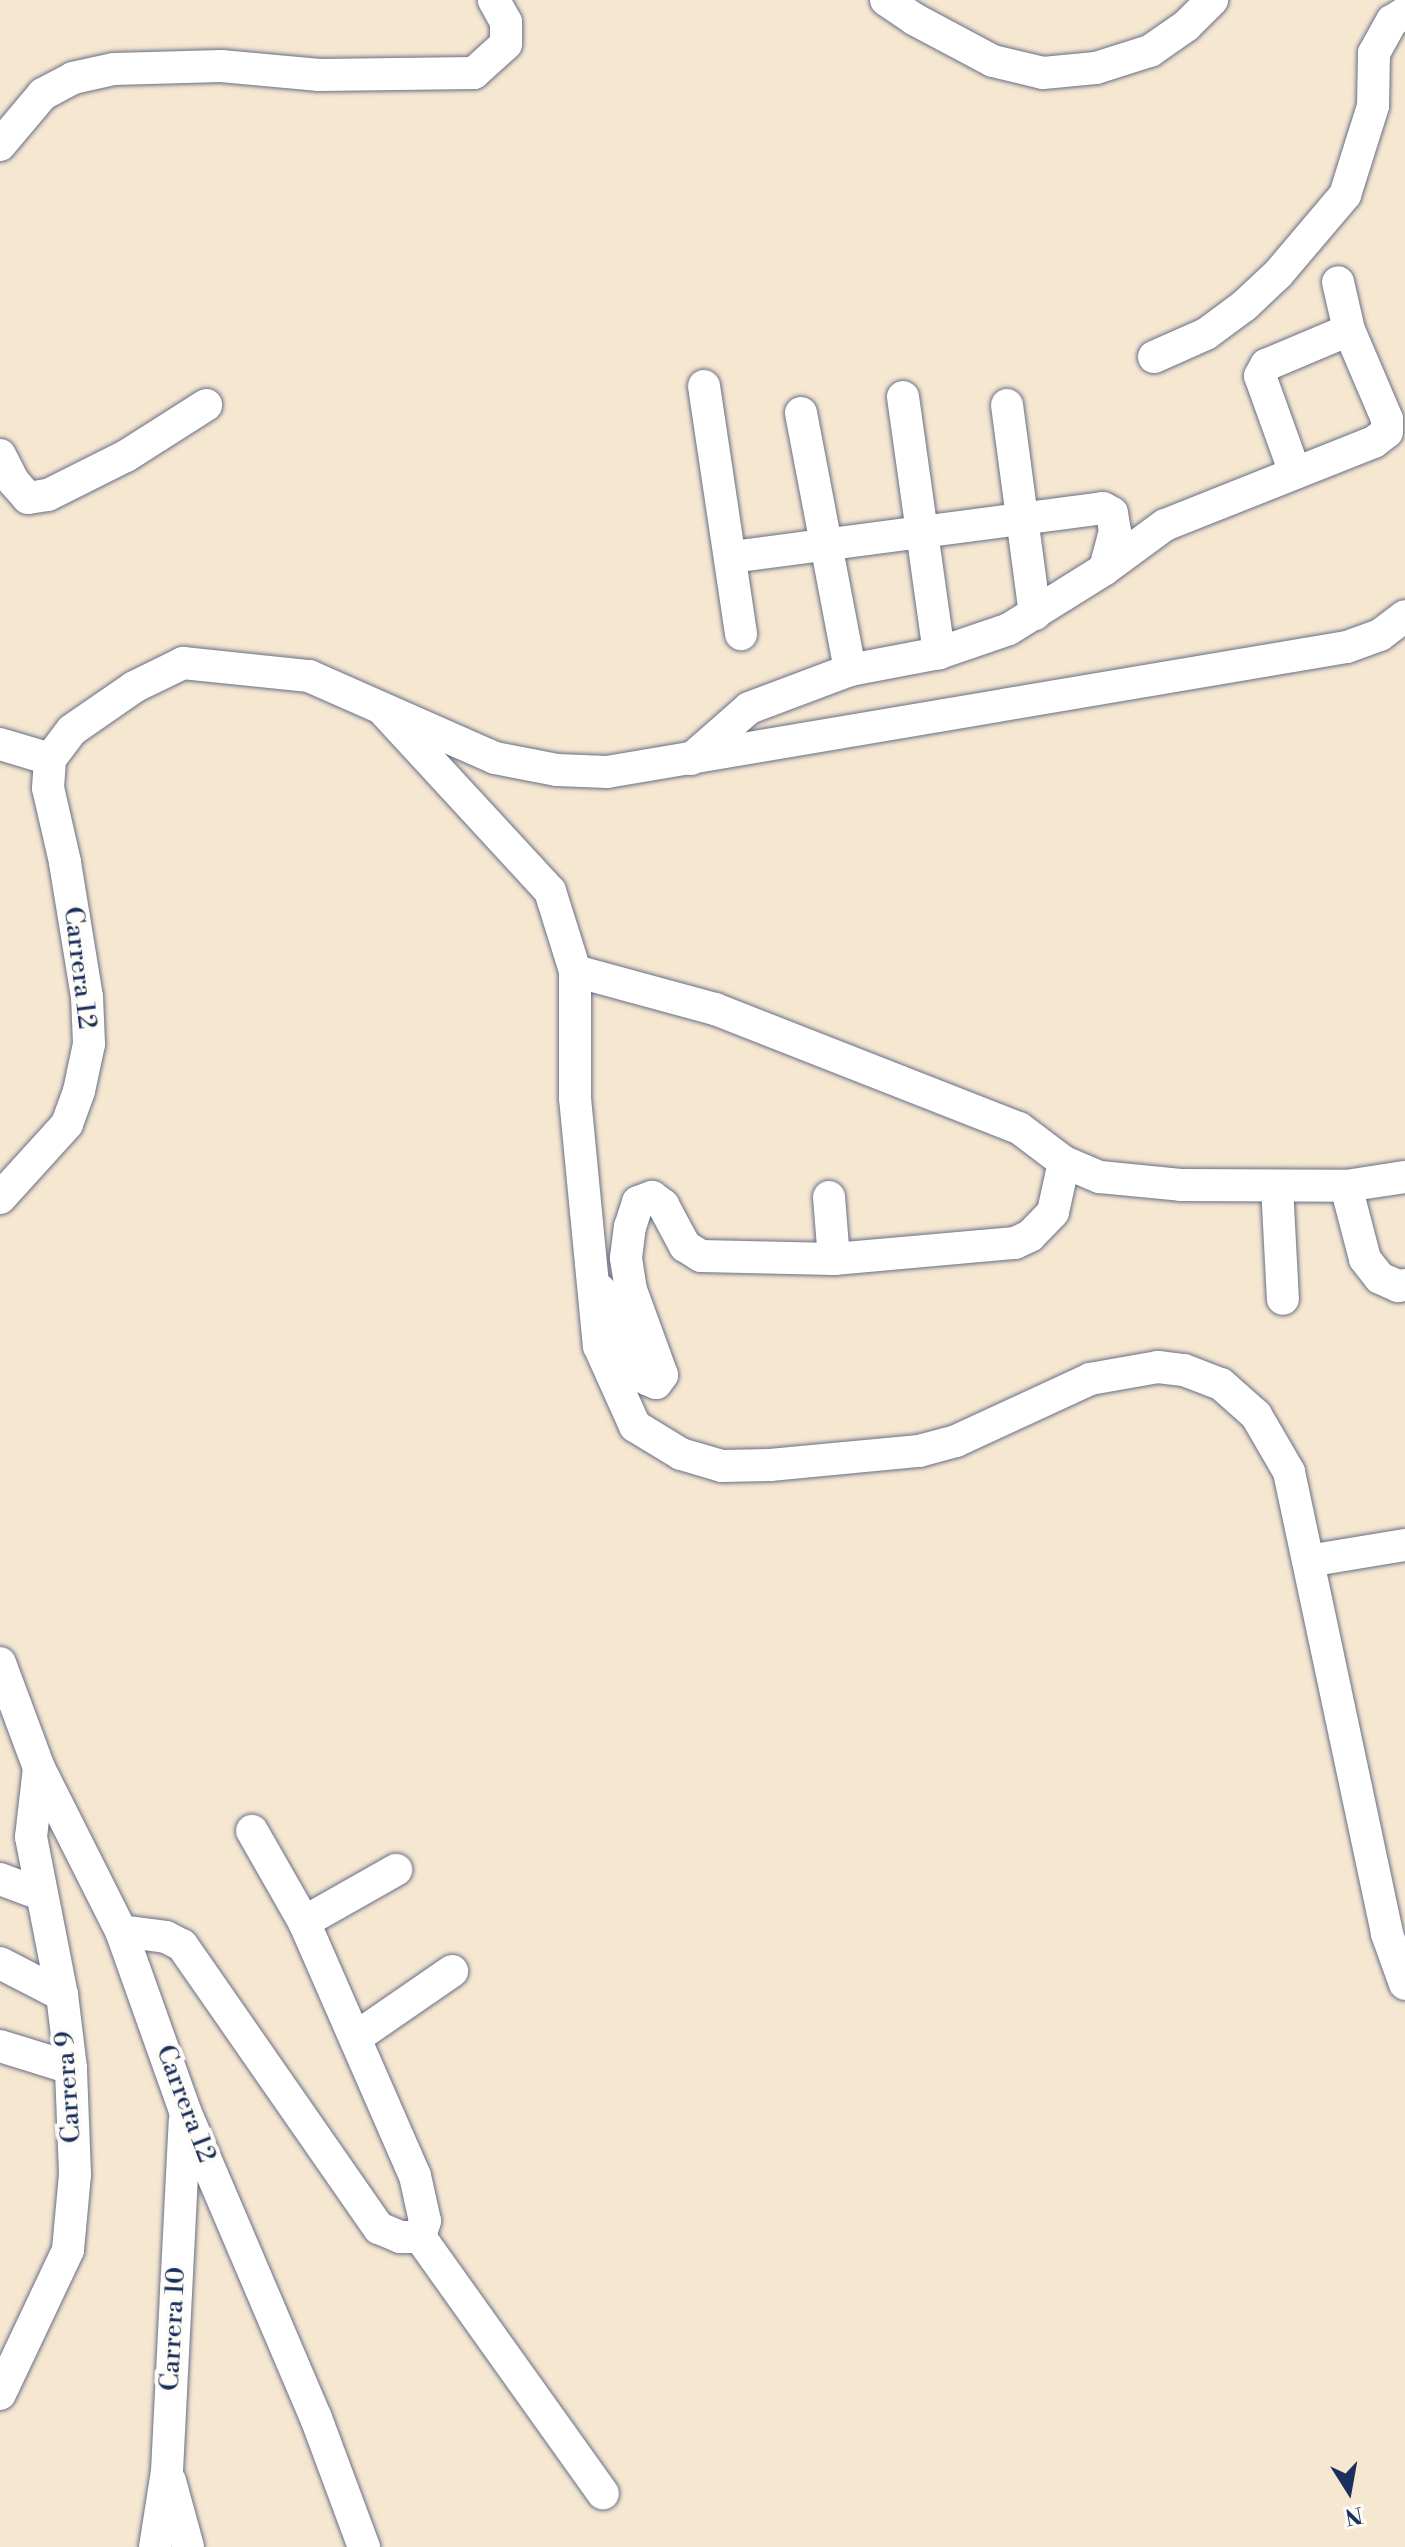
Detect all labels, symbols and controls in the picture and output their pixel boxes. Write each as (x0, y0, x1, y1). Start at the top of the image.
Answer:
street label: Carrera 12 (56, 905, 102, 1031)
street label: Carrera 9 (50, 2030, 88, 2144)
street label: Carrera 12 (148, 2041, 222, 2167)
street label: Carrera 10 (155, 2266, 193, 2392)
north arrow (1309, 2451, 1389, 2531)
text: N (1343, 2500, 1365, 2530)

